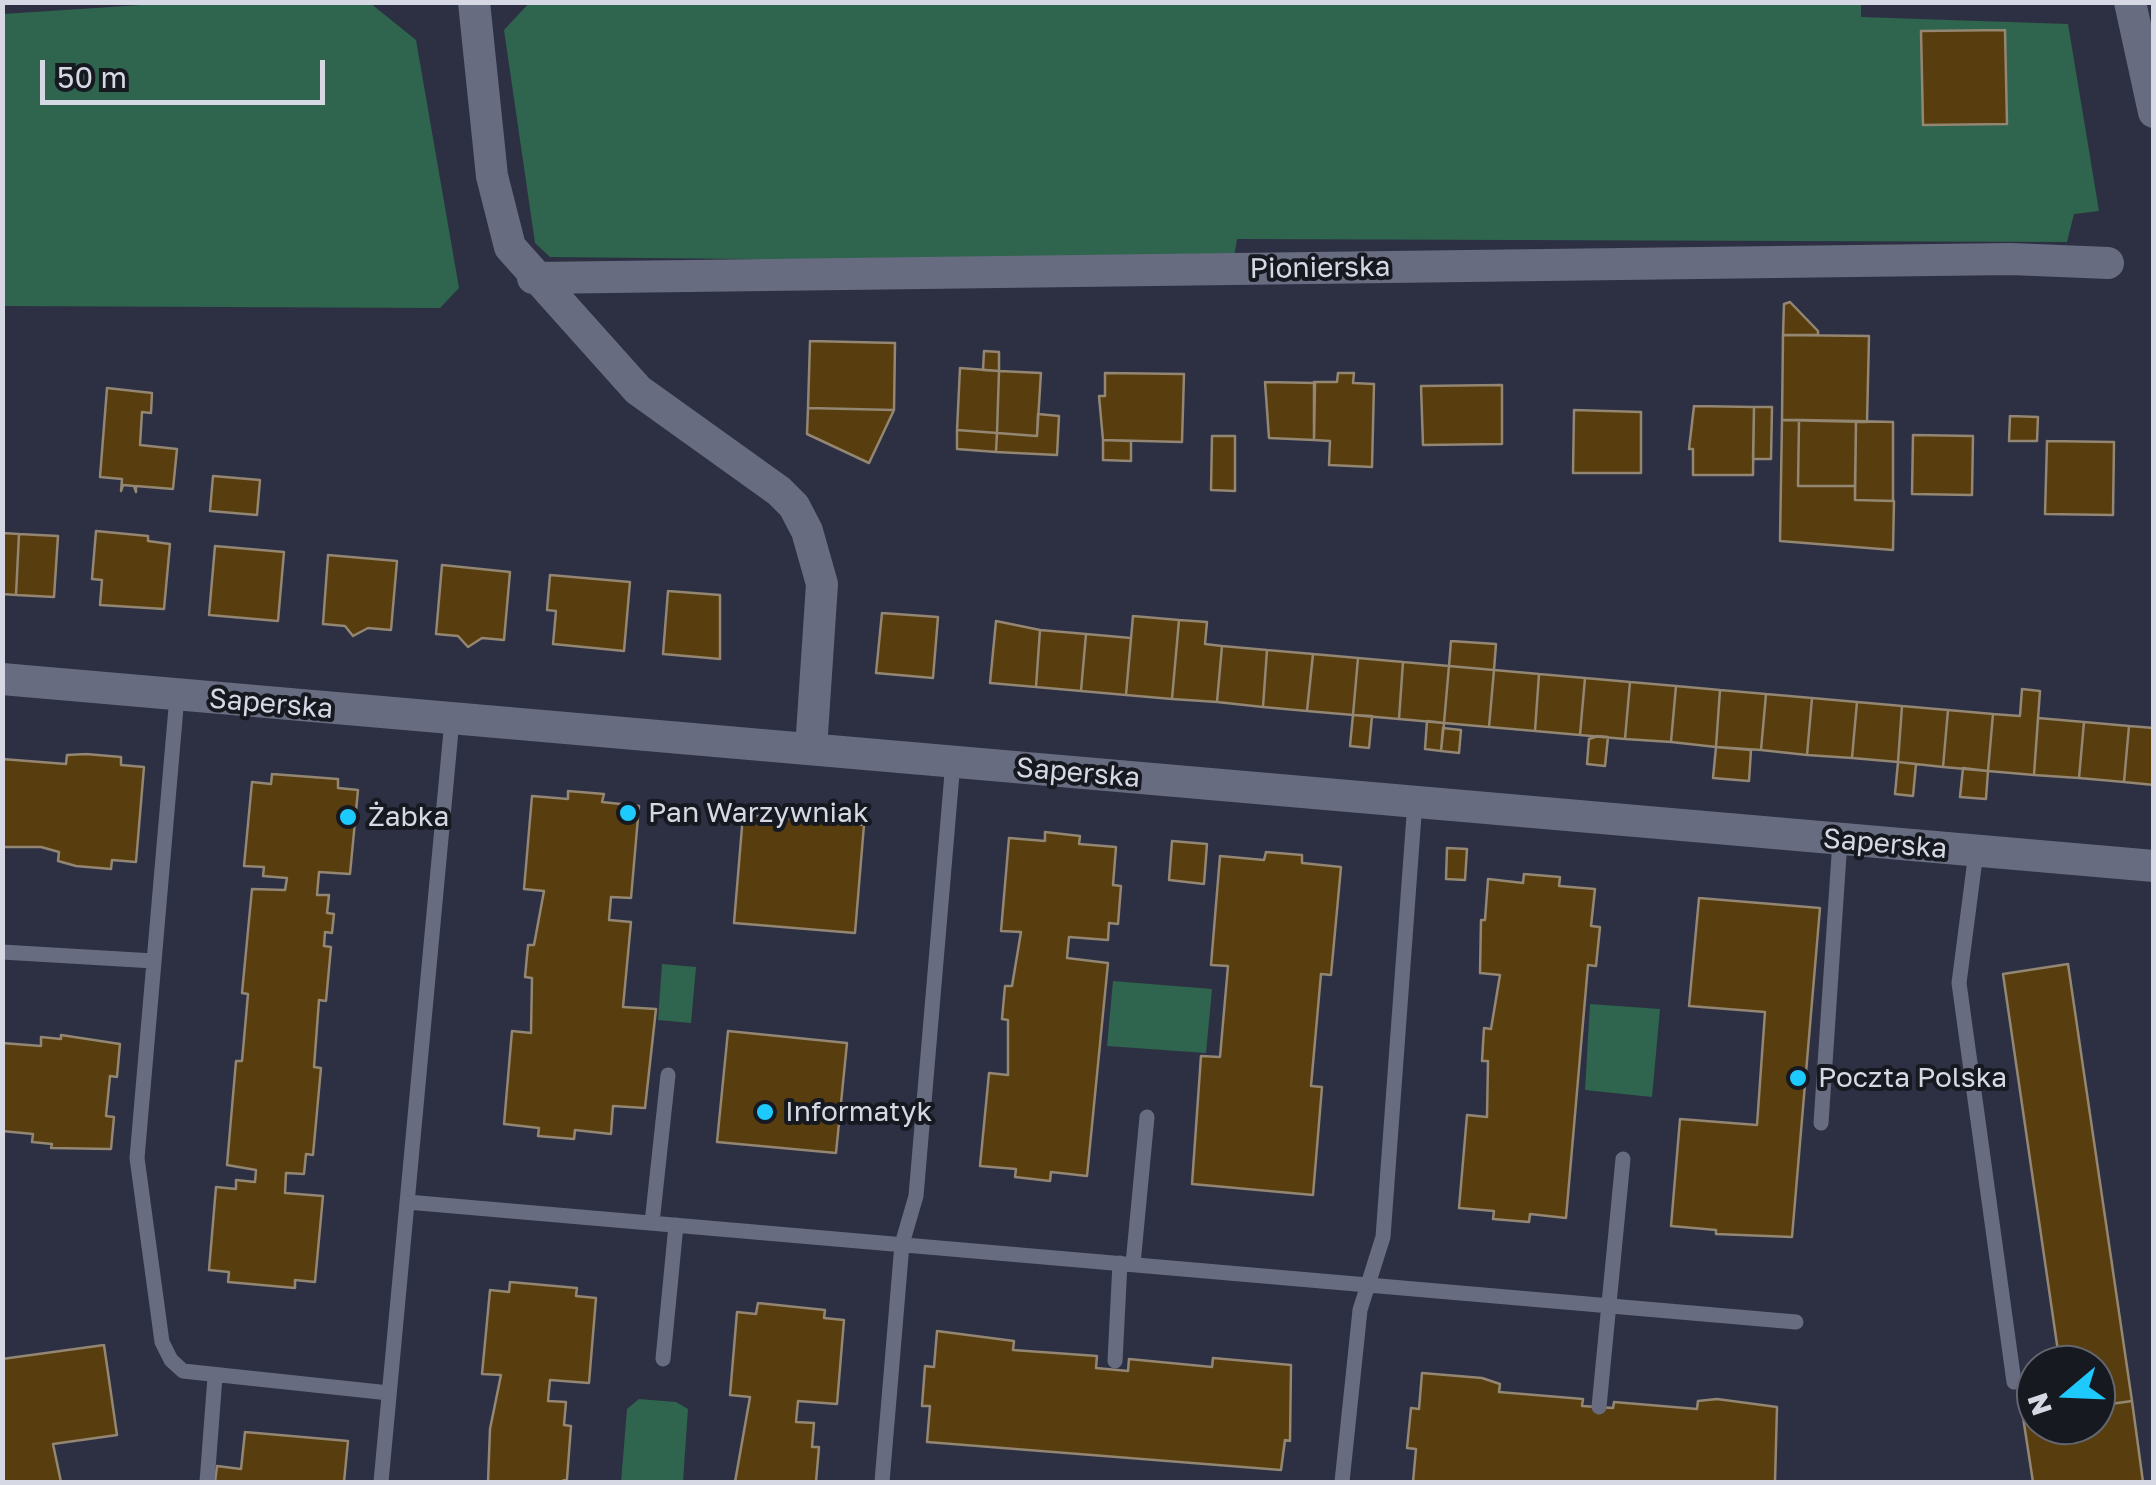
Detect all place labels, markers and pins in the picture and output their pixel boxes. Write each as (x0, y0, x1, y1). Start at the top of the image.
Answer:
place label: Pan Warzywniak (648, 796, 869, 830)
place label: Żabka (368, 800, 449, 834)
marker: Pan Warzywniak (617, 802, 639, 824)
marker: Żabka (337, 806, 359, 828)
place label: Poczta Polska (1818, 1061, 2007, 1095)
marker: Poczta Polska (1787, 1067, 1809, 1089)
place label: Informatyk (785, 1095, 932, 1129)
marker: Informatyk (754, 1101, 776, 1123)

